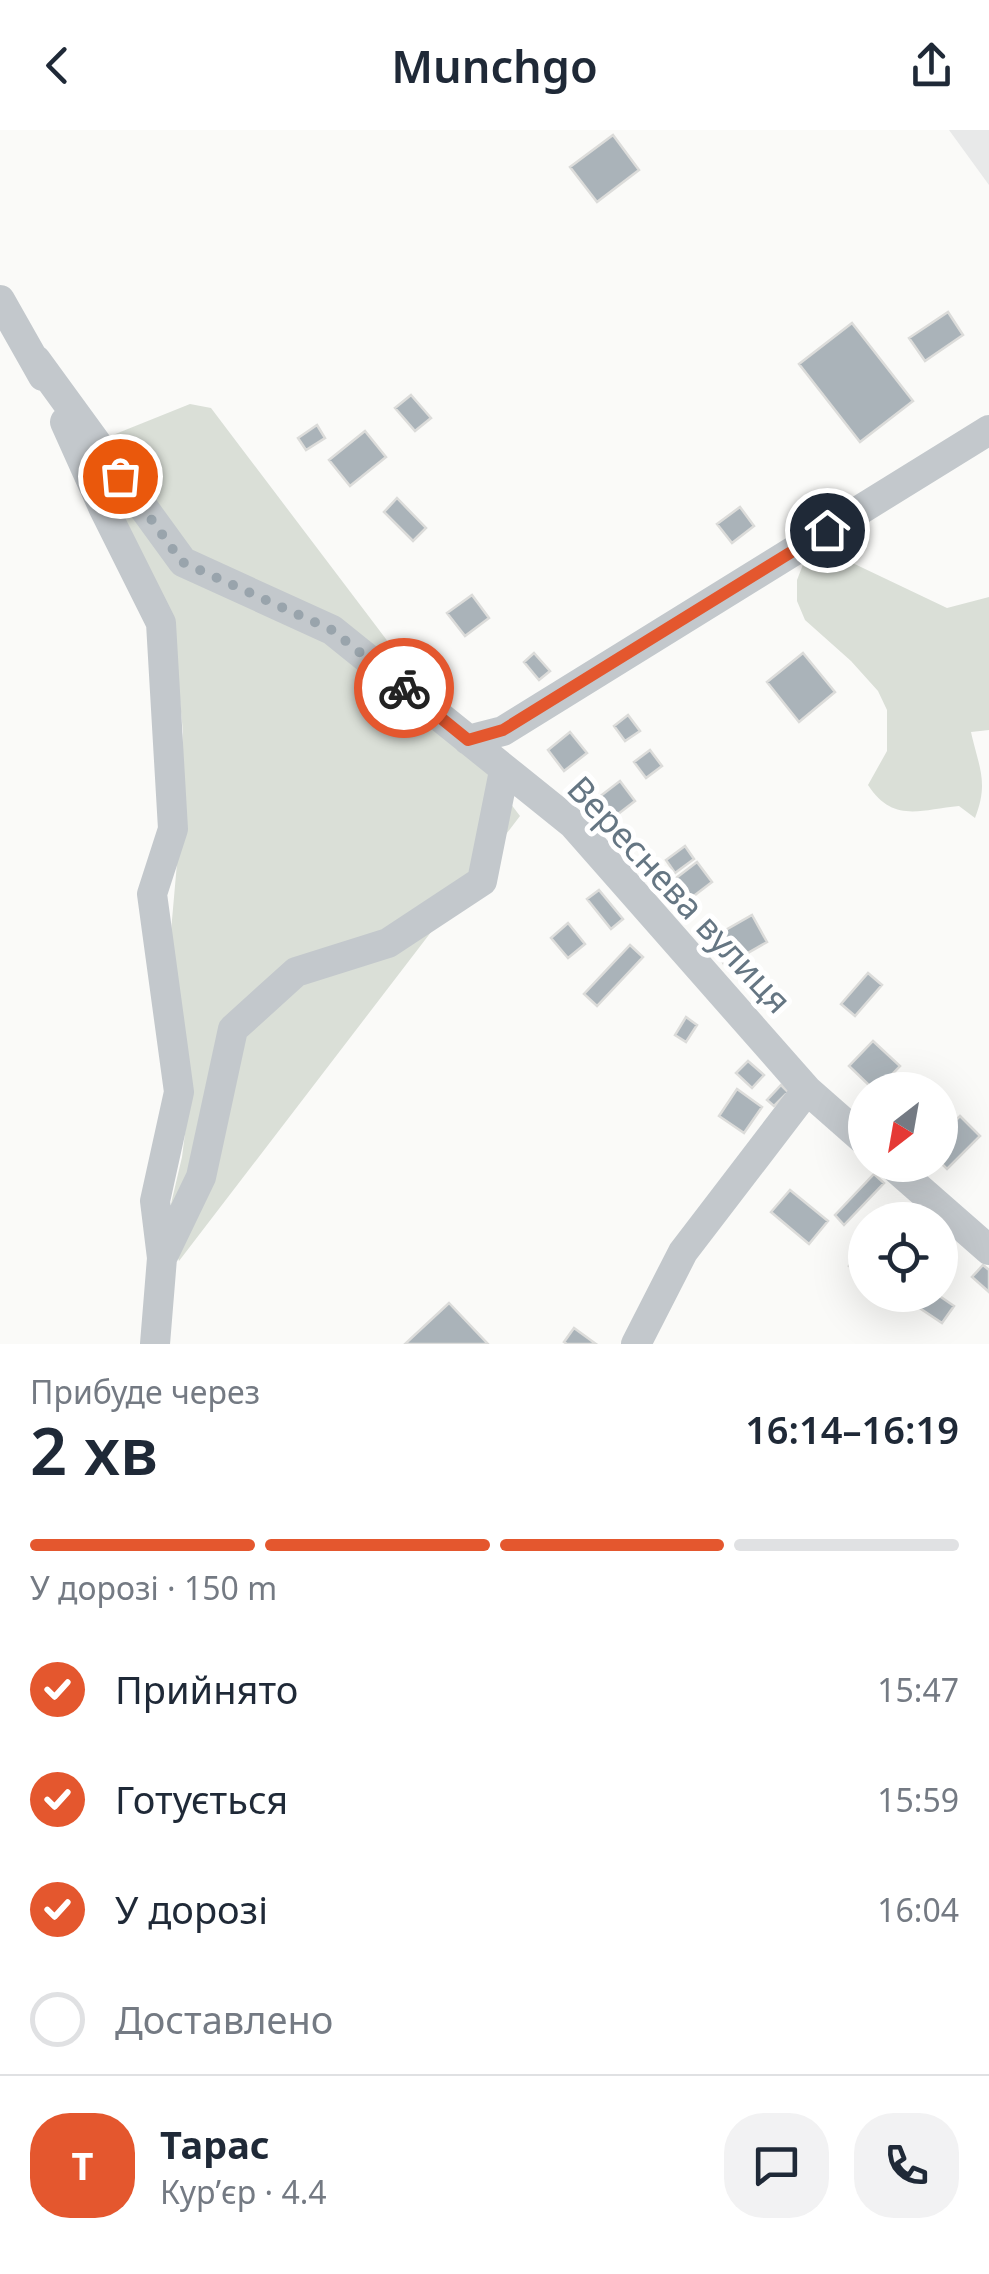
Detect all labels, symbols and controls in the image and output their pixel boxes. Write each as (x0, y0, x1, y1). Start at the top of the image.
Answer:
text: Munchgo (391, 35, 598, 96)
icon: back (30, 38, 85, 93)
icon: share (904, 38, 959, 93)
pin (78, 434, 163, 519)
icon: bag (93, 449, 148, 504)
pin (785, 488, 870, 573)
icon: home (800, 503, 855, 558)
courier (354, 638, 454, 738)
icon: bike (377, 661, 432, 716)
street label: Вереснева вулиця (558, 765, 802, 1023)
north arrow (848, 1072, 958, 1182)
map controls (848, 1072, 958, 1312)
button: locate (848, 1202, 958, 1312)
text: Прибуде через (30, 1370, 260, 1413)
text: 16:14–16:19 (745, 1403, 959, 1455)
text: 2 хв (30, 1406, 158, 1494)
text: У дорозі · 150 m (30, 1566, 277, 1609)
icon: check (30, 1662, 85, 1717)
text: Прийнято (115, 1663, 298, 1715)
text: 15:47 (877, 1668, 959, 1711)
icon: check (30, 1772, 85, 1827)
text: Готується (115, 1773, 288, 1825)
text: 15:59 (877, 1778, 959, 1821)
icon: check (30, 1882, 85, 1937)
text: У дорозі (115, 1883, 268, 1935)
text: 16:04 (877, 1888, 959, 1931)
text: Доставлено (115, 1993, 333, 2045)
button: chat (724, 2113, 829, 2218)
button: phone (854, 2113, 959, 2218)
text: Тарас (160, 2118, 270, 2170)
text: Т (72, 2139, 93, 2191)
text: Кур’єр · 4.4 (160, 2170, 327, 2213)

